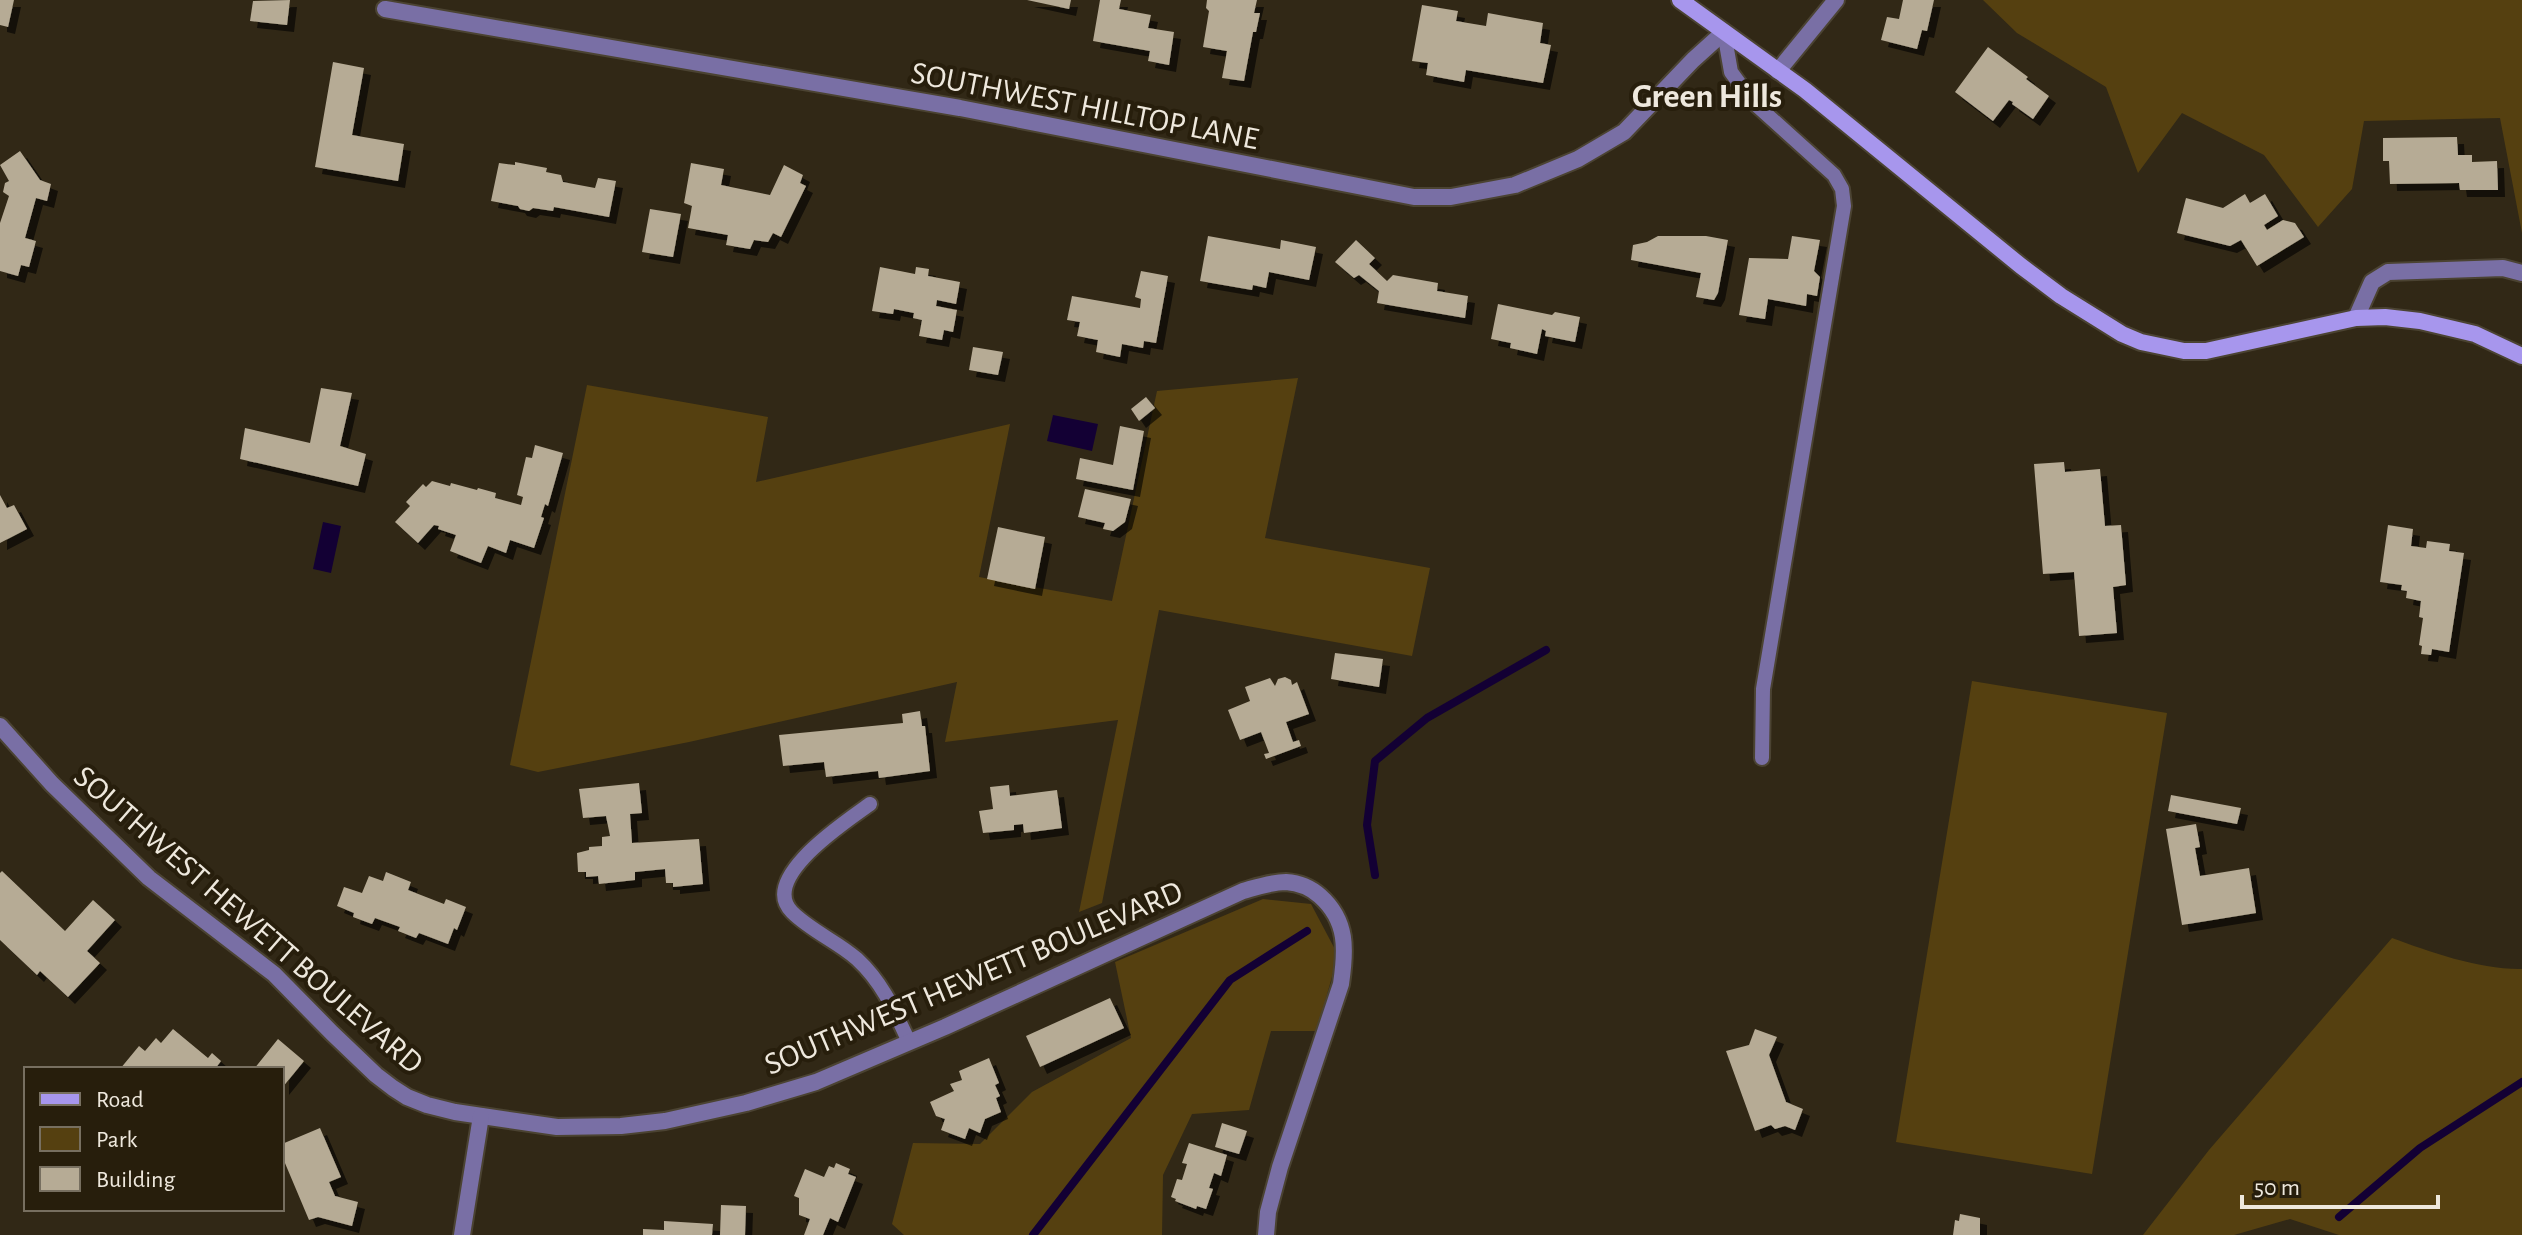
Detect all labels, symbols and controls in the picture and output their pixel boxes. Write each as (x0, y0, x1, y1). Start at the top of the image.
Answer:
street label: SOUTHWEST HILLTOP LANE (908, 57, 1261, 155)
district label: Green Hills (1632, 80, 1782, 114)
street label: SOUTHWEST HEWETT BOULEVARD (68, 760, 429, 1080)
street label: SOUTHWEST HEWETT BOULEVARD (760, 875, 1187, 1081)
legend (24, 1067, 284, 1211)
text: Road (96, 1088, 144, 1112)
text: Park (96, 1128, 137, 1152)
scale bar (2242, 1159, 2438, 1209)
text: Building (96, 1168, 175, 1192)
text: 50 m (2254, 1176, 2300, 1200)

